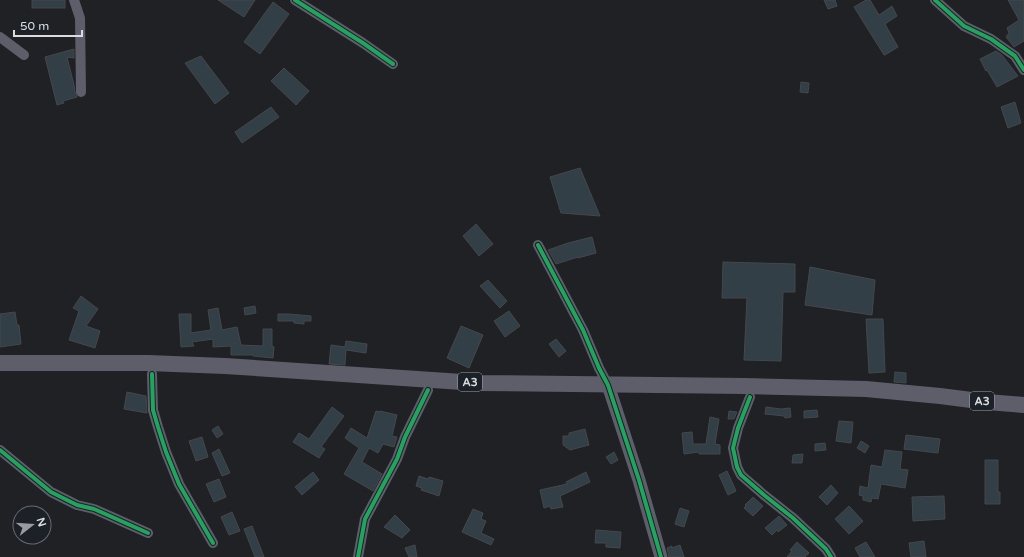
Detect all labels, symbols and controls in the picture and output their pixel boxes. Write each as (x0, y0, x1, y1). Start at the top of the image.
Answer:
scale bar (14, 12, 82, 38)
text: 50 m (20, 19, 49, 33)
road number: A3 (458, 373, 482, 391)
road number: A3 (970, 392, 994, 410)
north arrow (12, 505, 52, 545)
text: N (34, 516, 49, 528)

